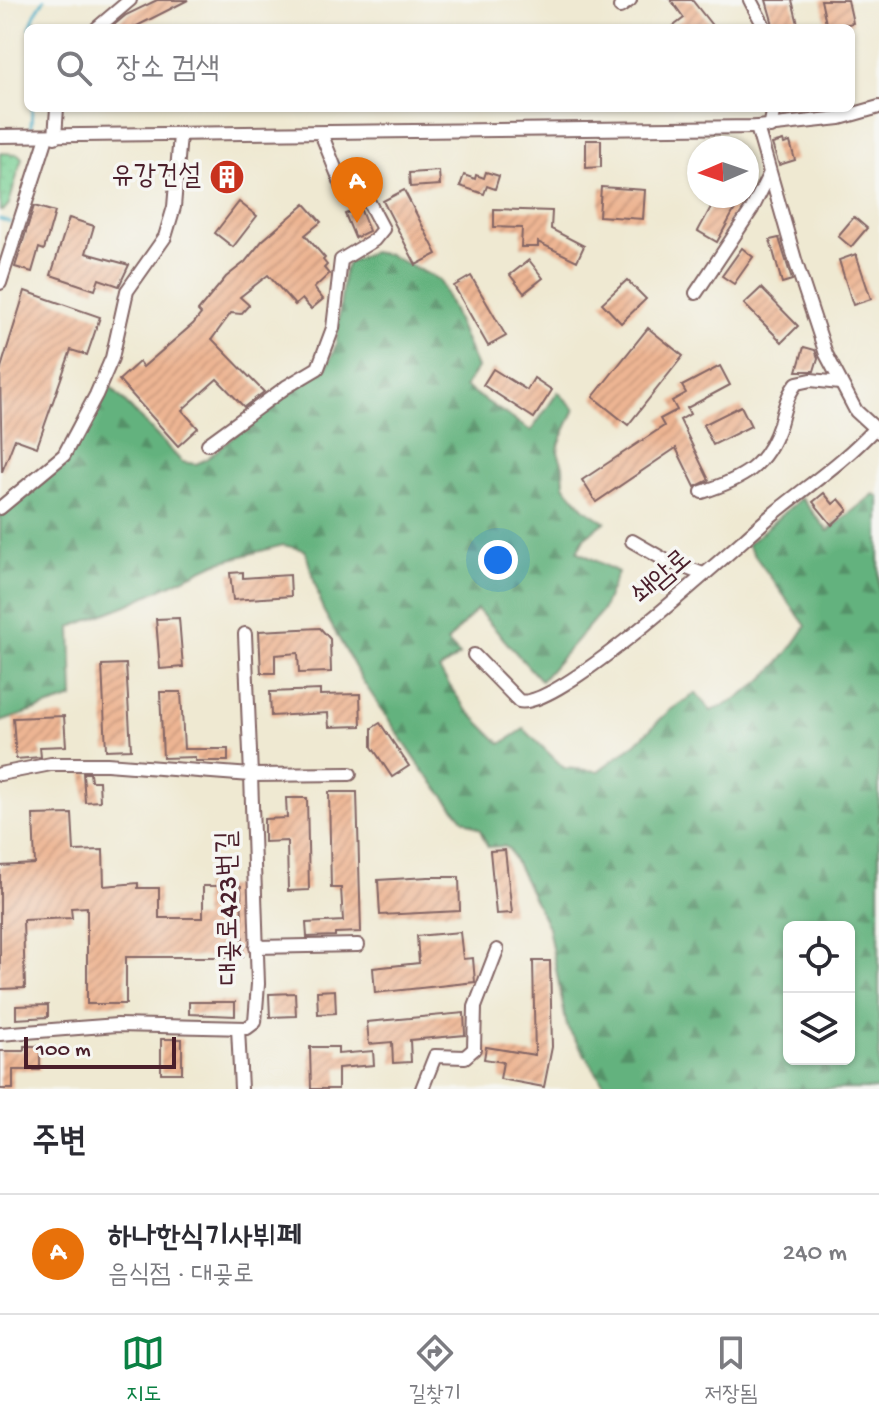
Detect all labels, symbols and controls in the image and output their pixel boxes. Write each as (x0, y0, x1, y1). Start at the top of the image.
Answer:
search box (24, 24, 855, 112)
icon: search (52, 46, 96, 90)
text: 장소 검색 (116, 53, 220, 88)
north arrow (687, 136, 759, 208)
pin: A (331, 157, 383, 223)
building icon: 유강건설 (208, 158, 246, 196)
place label: 유강건설 (111, 161, 201, 194)
your location (478, 540, 518, 580)
street label: 쇄암로 (627, 543, 699, 613)
street label: 대곶로423번길 (212, 831, 248, 985)
map controls (783, 921, 855, 1065)
button: locate (783, 921, 855, 993)
button: layers (783, 993, 855, 1065)
scale bar (24, 1033, 176, 1069)
text: 100 m (36, 1038, 91, 1064)
text: 주변 (32, 1124, 87, 1164)
text: 하나한식기사뷔페 (108, 1222, 301, 1257)
text: A (50, 1239, 66, 1270)
text: 240 m (783, 1239, 847, 1270)
text: 음식점 · 대곶로 (108, 1261, 254, 1292)
tab: 지도 (121, 1331, 165, 1409)
tab: 길찾기 (408, 1331, 461, 1409)
tab: 저장됨 (704, 1331, 758, 1409)

